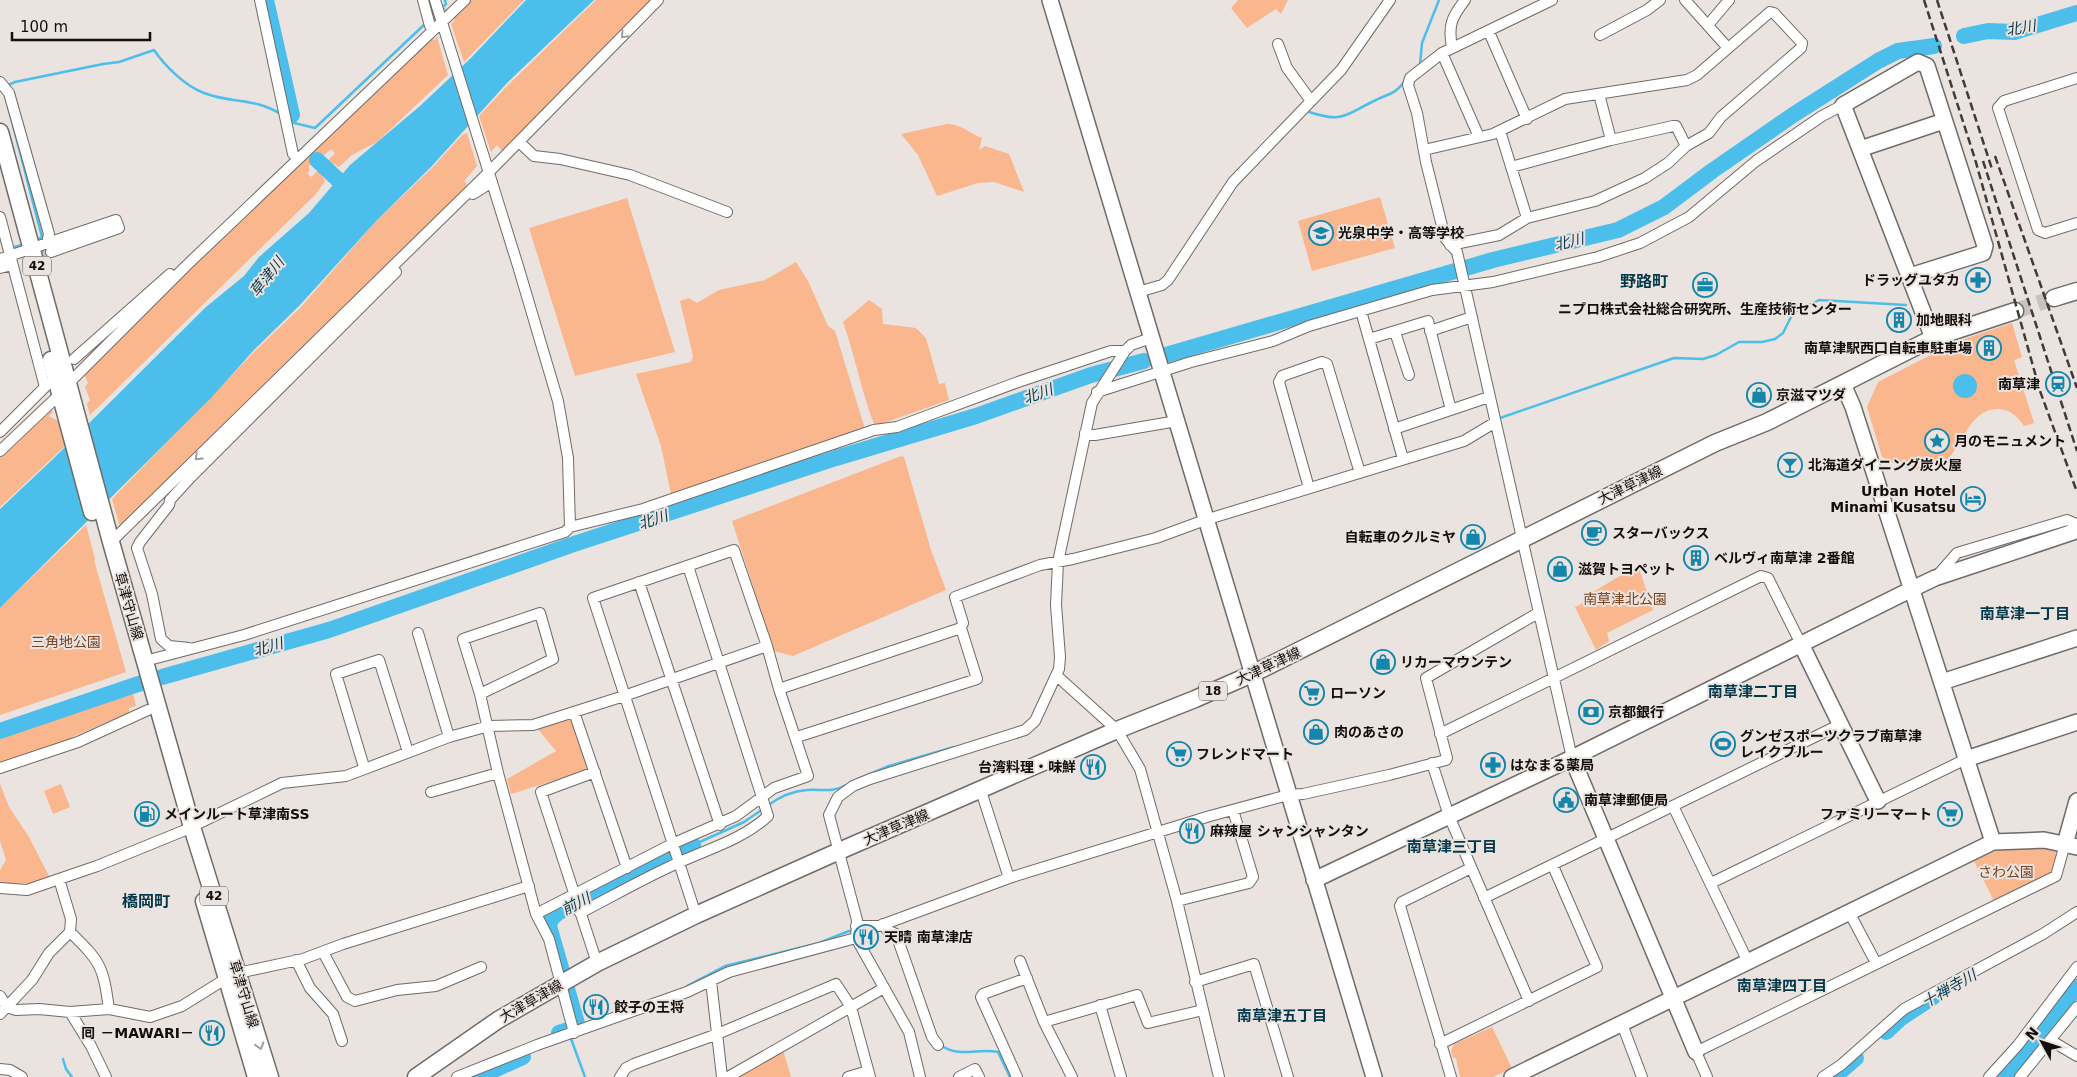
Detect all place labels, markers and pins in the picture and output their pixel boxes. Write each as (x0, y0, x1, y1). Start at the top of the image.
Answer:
school or university icon: 光泉中学・高等学校 (1308, 220, 1334, 246)
place label: 光泉中学・高等学校 (1338, 225, 1464, 241)
pharmacy icon: ドラッグユタカ (1965, 267, 1991, 293)
office icon: ニプロ株式会社総合研究所、生産技術センター (1692, 272, 1718, 298)
place label: ドラッグユタカ (1862, 272, 1960, 288)
place label: ニプロ株式会社総合研究所、生産技術センター (1558, 301, 1852, 317)
building icon: 加地眼科 (1886, 307, 1912, 333)
place label: 加地眼科 (1916, 312, 1972, 328)
building icon: 南草津駅西口自転車駐車場 (1976, 335, 2002, 361)
place label: 南草津駅西口自転車駐車場 (1804, 340, 1972, 356)
station icon: 南草津 (2045, 371, 2071, 397)
place label: 南草津 (1998, 376, 2040, 392)
shop icon: 京滋マツダ (1746, 382, 1772, 408)
place label: 京滋マツダ (1776, 387, 1846, 403)
place icon: 月のモニュメント (1924, 428, 1950, 454)
place label: 月のモニュメント (1954, 433, 2066, 449)
bar icon: 北海道ダイニング炭火屋 (1777, 452, 1803, 478)
place label: 北海道ダイニング炭火屋 (1808, 457, 1962, 473)
place label: Urban Hotel Minami Kusatsu (1830, 483, 1956, 515)
hotel icon: Urban Hotel Minami Kusatsu (1960, 486, 1986, 512)
cafe icon: スターバックス (1581, 520, 1607, 546)
shop icon: 自転車のクルミヤ (1460, 524, 1486, 550)
place label: スターバックス (1612, 525, 1709, 541)
place label: 自転車のクルミヤ (1344, 529, 1456, 545)
building icon: ベルヴィ南草津 2番館 (1683, 545, 1709, 571)
place label: ベルヴィ南草津 2番館 (1714, 550, 1855, 566)
shop icon: 滋賀トヨペット (1547, 556, 1573, 582)
place label: 滋賀トヨペット (1578, 561, 1676, 577)
shop icon: リカーマウンテン (1370, 649, 1396, 675)
place label: リカーマウンテン (1400, 654, 1512, 670)
supermarket icon: ローソン (1299, 680, 1325, 706)
place label: ローソン (1330, 685, 1386, 701)
bank icon: 京都銀行 (1578, 699, 1604, 725)
place label: 京都銀行 (1608, 704, 1664, 720)
shop icon: 肉のあさの (1303, 719, 1329, 745)
place label: 肉のあさの (1334, 724, 1404, 740)
place label: グンゼスポーツクラブ南草津 レイクブルー (1740, 728, 1922, 760)
sports icon: グンゼスポーツクラブ南草津 レイクブルー (1710, 731, 1736, 757)
supermarket icon: フレンドマート (1166, 741, 1192, 767)
place label: フレンドマート (1196, 746, 1294, 762)
pharmacy icon: はなまる薬局 (1480, 752, 1506, 778)
restaurant icon: 台湾料理・味鮮 (1080, 754, 1106, 780)
place label: はなまる薬局 (1510, 757, 1594, 773)
place label: 台湾料理・味鮮 (978, 759, 1076, 775)
public building icon: 南草津郵便局 (1553, 787, 1579, 813)
place label: 南草津郵便局 (1584, 792, 1668, 808)
fuel station icon: メインルート草津南SS (134, 801, 160, 827)
supermarket icon: ファミリーマート (1937, 801, 1963, 827)
place label: メインルート草津南SS (164, 806, 310, 822)
place label: ファミリーマート (1820, 806, 1932, 822)
restaurant icon: 麻辣屋 シャンシャンタン (1179, 818, 1205, 844)
place label: 麻辣屋 シャンシャンタン (1210, 823, 1369, 839)
restaurant icon: 天晴 南草津店 (853, 924, 879, 950)
place label: 天晴 南草津店 (884, 929, 973, 945)
restaurant icon: 餃子の王将 (583, 994, 609, 1020)
place label: 餃子の王将 (614, 999, 684, 1015)
restaurant icon: 囘 －MAWARI－ (199, 1020, 225, 1046)
place label: 囘 －MAWARI－ (81, 1025, 194, 1041)

